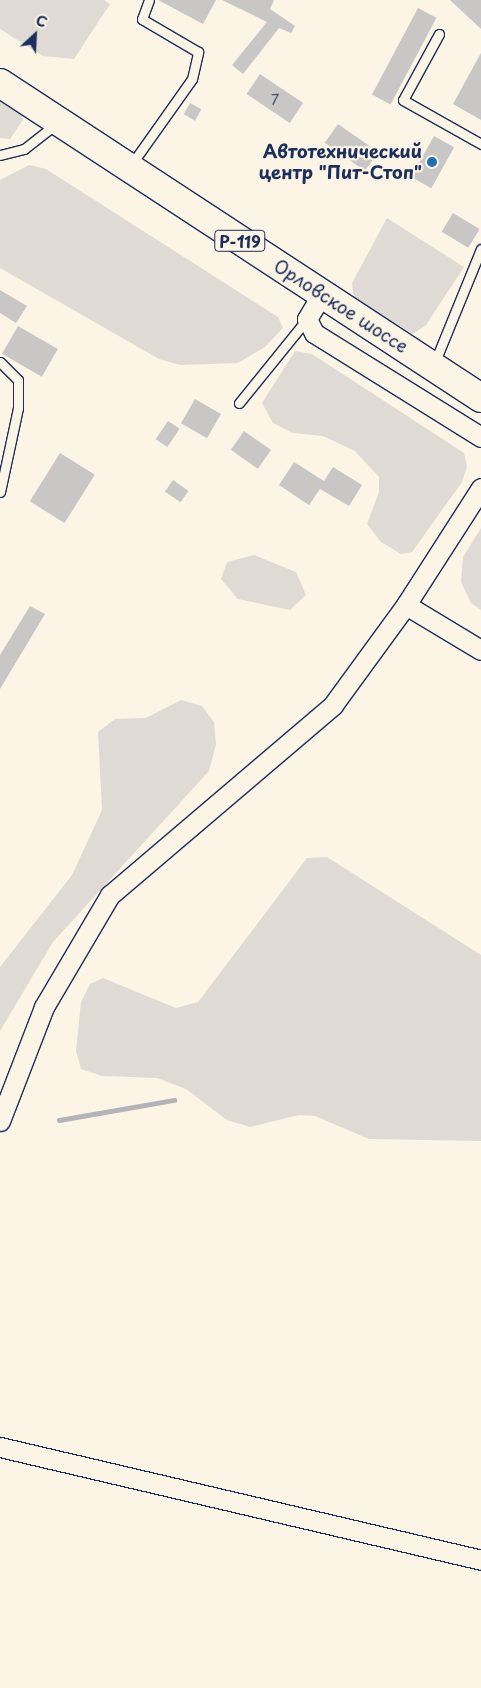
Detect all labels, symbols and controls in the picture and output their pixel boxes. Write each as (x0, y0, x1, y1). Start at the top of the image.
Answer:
text: С (32, 9, 51, 33)
north arrow (10, 10, 60, 60)
house number: 7 (271, 90, 279, 108)
place label: Автотехнический центр "Пит-Стоп" (258, 141, 422, 183)
marker: Автотехнический центр "Пит-Стоп" (426, 156, 438, 168)
road number: Р-119 (214, 228, 266, 255)
street label: Орловское шоссе (270, 255, 412, 357)

